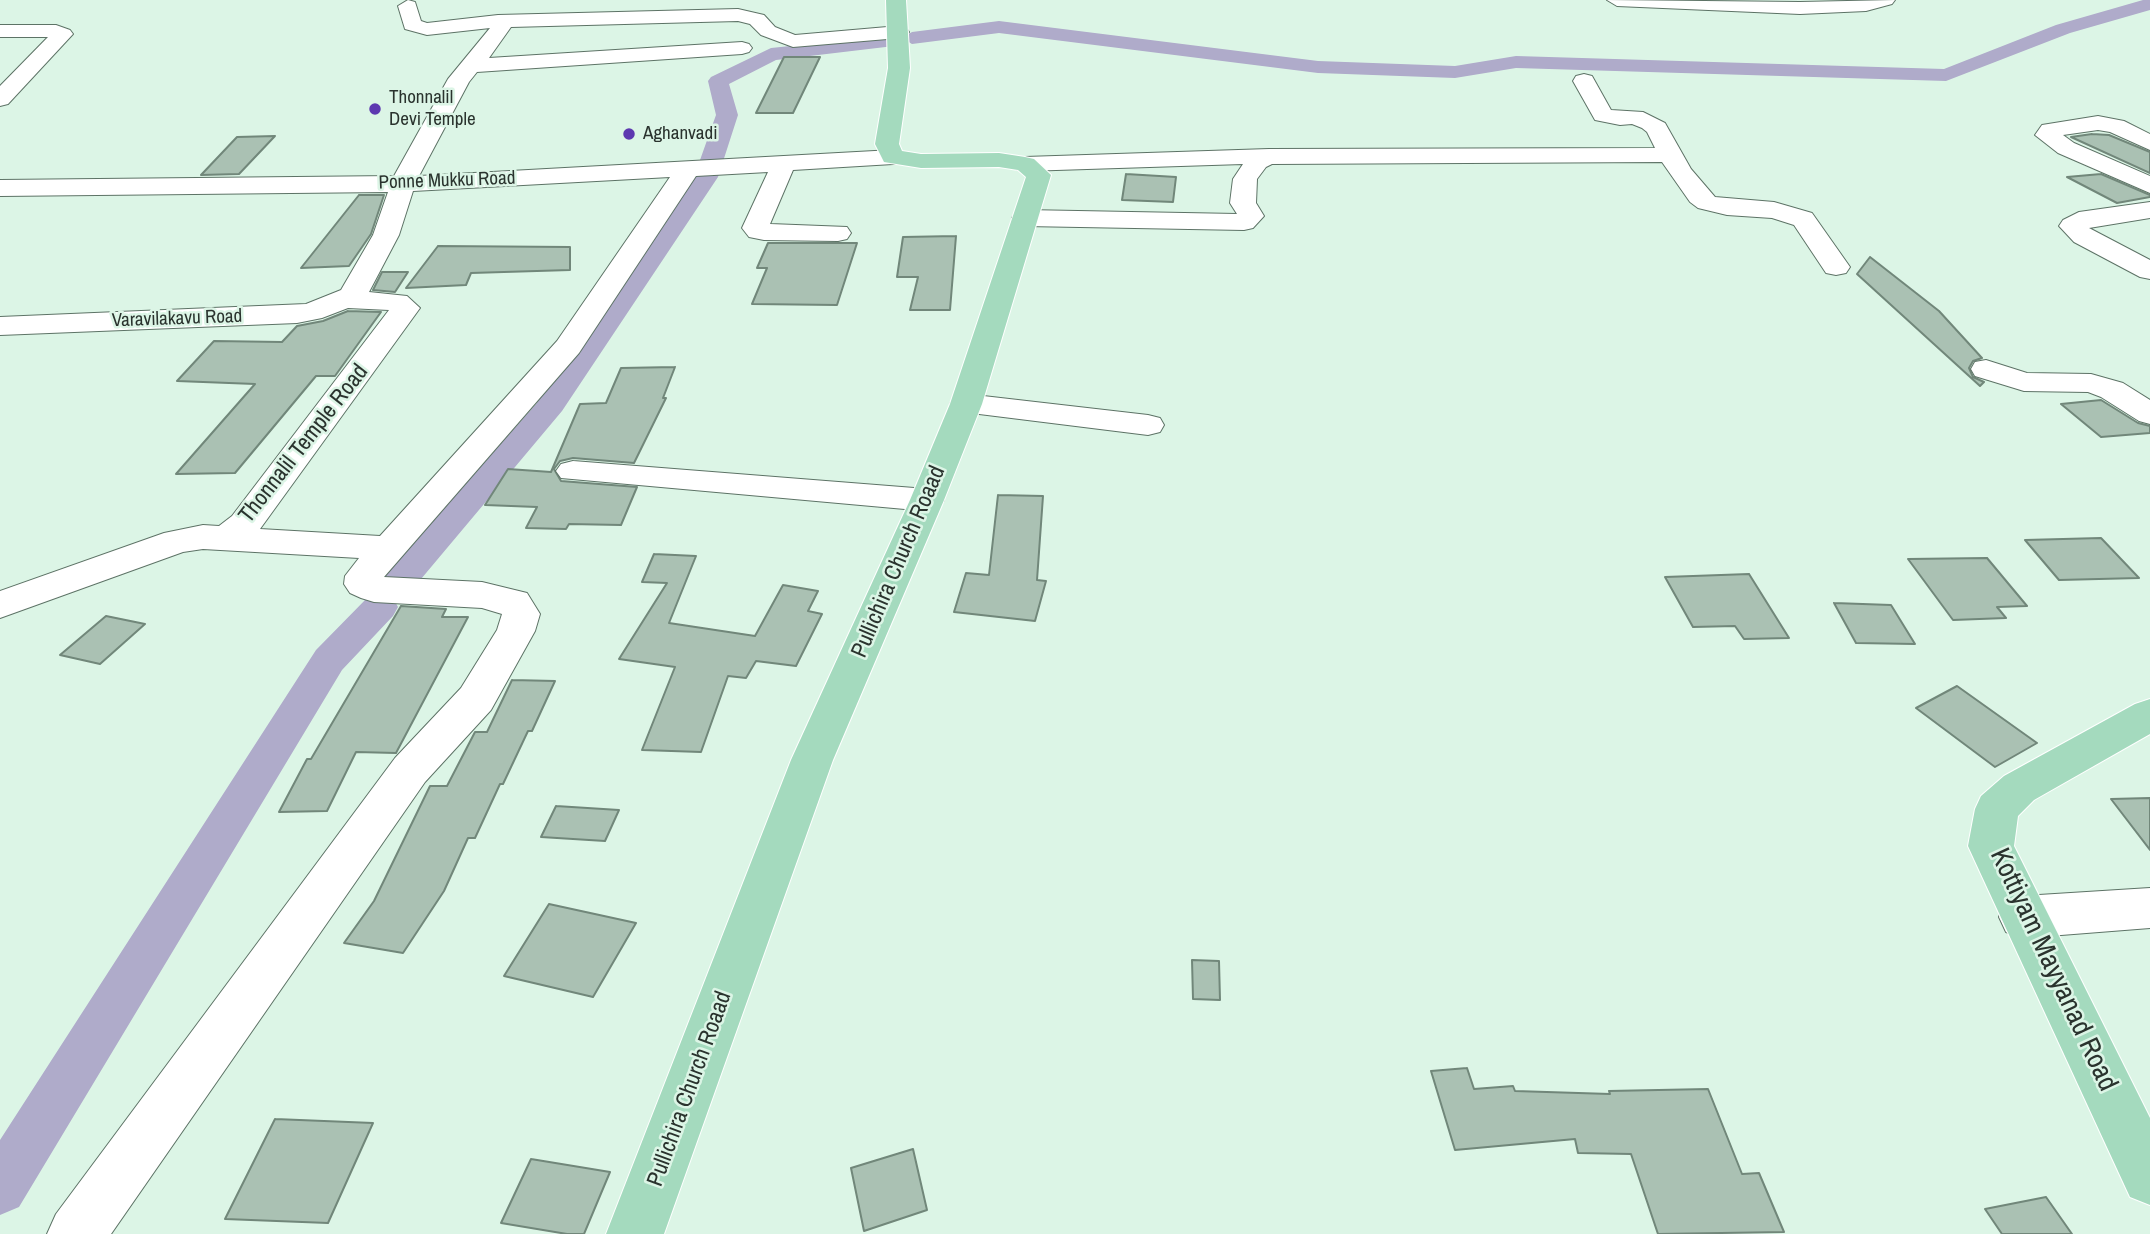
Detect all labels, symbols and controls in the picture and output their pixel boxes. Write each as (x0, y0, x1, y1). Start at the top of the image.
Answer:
place label: Thonnalil Devi Temple (389, 87, 476, 131)
marker: Thonnalil Devi Temple (367, 101, 383, 117)
place label: Aghanvadi (643, 123, 717, 145)
marker: Aghanvadi (621, 126, 637, 142)
street label: Ponne Mukku Road (378, 167, 516, 195)
street label: Varavilakavu Road (111, 305, 243, 333)
street label: Thonnalil Temple Road (233, 359, 375, 529)
street label: Pullichira Church Roaad (846, 462, 952, 662)
street label: Kottiyam Mayyanad Road (1982, 843, 2124, 1097)
street label: Pullichira Church Roaad (642, 988, 738, 1190)

